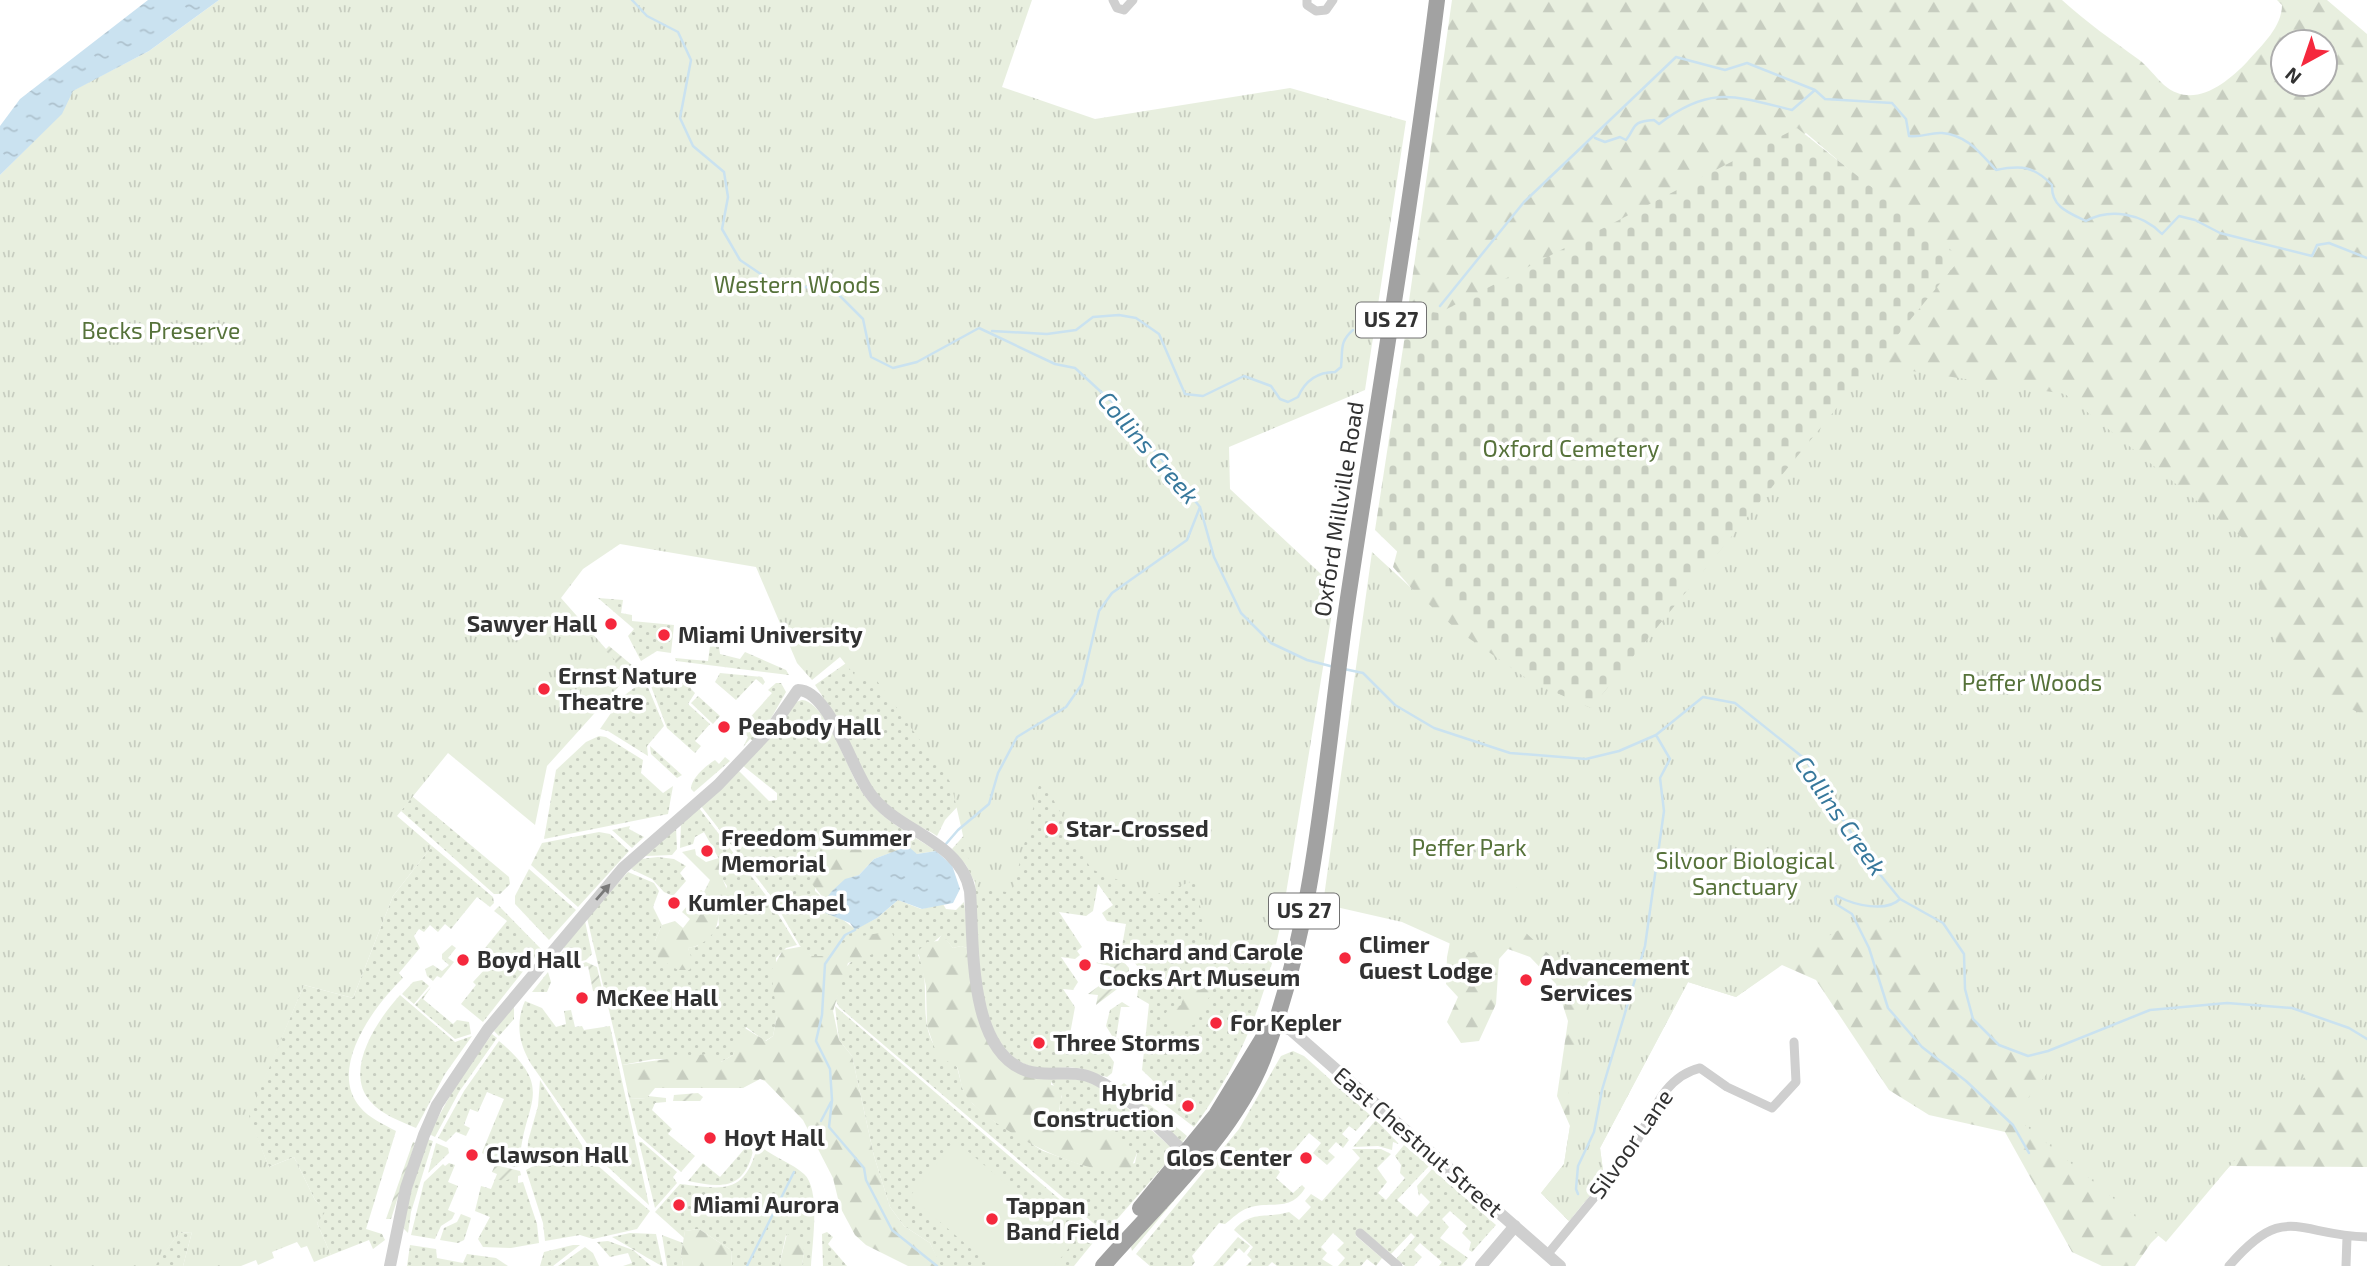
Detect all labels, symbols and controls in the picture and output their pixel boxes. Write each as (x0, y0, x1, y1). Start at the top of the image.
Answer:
north arrow (2269, 28, 2339, 98)
text: N (2280, 63, 2305, 90)
park label: Western Woods (714, 270, 880, 298)
road number: US 27 (1356, 302, 1426, 338)
park label: Becks Preserve (82, 316, 240, 344)
water label: Collins Creek (1092, 385, 1206, 509)
street label: Oxford Millville Road (1307, 399, 1369, 618)
park label: Oxford Cemetery (1483, 434, 1659, 462)
place label: Sawyer Hall (467, 609, 597, 637)
marker: Sawyer Hall (603, 616, 619, 632)
place label: Miami University (678, 620, 863, 648)
marker: Miami University (656, 627, 672, 643)
place label: Ernst Nature Theatre (558, 661, 697, 715)
park label: Peffer Woods (1962, 668, 2102, 696)
marker: Ernst Nature Theatre (536, 681, 552, 697)
place label: Peabody Hall (738, 712, 881, 740)
marker: Peabody Hall (716, 719, 732, 735)
water label: Collins Creek (1789, 750, 1893, 881)
place label: Star-Crossed (1066, 814, 1209, 842)
marker: Star-Crossed (1044, 821, 1060, 837)
place label: Freedom Summer Memorial (721, 823, 912, 877)
park label: Peffer Park (1411, 833, 1527, 861)
marker: Freedom Summer Memorial (699, 843, 715, 859)
park label: Silvoor Biological Sanctuary (1655, 846, 1835, 900)
one-way arrow (595, 884, 610, 901)
place label: Kumler Chapel (688, 888, 846, 916)
road number: US 27 (1269, 894, 1339, 928)
marker: Kumler Chapel (666, 895, 682, 911)
place label: Climer Guest Lodge (1359, 930, 1493, 984)
place label: Richard and Carole Cocks Art Museum (1099, 937, 1303, 991)
place label: Boyd Hall (477, 945, 581, 973)
marker: Climer Guest Lodge (1337, 950, 1353, 966)
marker: Boyd Hall (455, 952, 471, 968)
place label: Advancement Services (1540, 952, 1690, 1006)
marker: Richard and Carole Cocks Art Museum (1077, 957, 1093, 973)
marker: Advancement Services (1518, 972, 1534, 988)
place label: McKee Hall (596, 983, 718, 1011)
marker: McKee Hall (574, 990, 590, 1006)
place label: For Kepler (1230, 1008, 1342, 1036)
marker: For Kepler (1208, 1015, 1224, 1031)
place label: Three Storms (1053, 1028, 1200, 1056)
marker: Three Storms (1031, 1035, 1047, 1051)
street label: East Chestnut Street (1328, 1060, 1509, 1222)
place label: Hybrid Construction (1033, 1078, 1174, 1132)
street label: Silvoor Lane (1582, 1083, 1678, 1204)
marker: Hybrid Construction (1180, 1098, 1196, 1114)
place label: Hoyt Hall (724, 1123, 825, 1151)
marker: Hoyt Hall (702, 1130, 718, 1146)
place label: Clawson Hall (486, 1140, 629, 1168)
place label: Glos Center (1166, 1143, 1292, 1171)
marker: Clawson Hall (464, 1147, 480, 1163)
marker: Glos Center (1298, 1150, 1314, 1166)
place label: Miami Aurora (693, 1190, 839, 1218)
place label: Tappan Band Field (1006, 1191, 1120, 1245)
marker: Miami Aurora (671, 1197, 687, 1213)
marker: Tappan Band Field (984, 1211, 1000, 1227)

